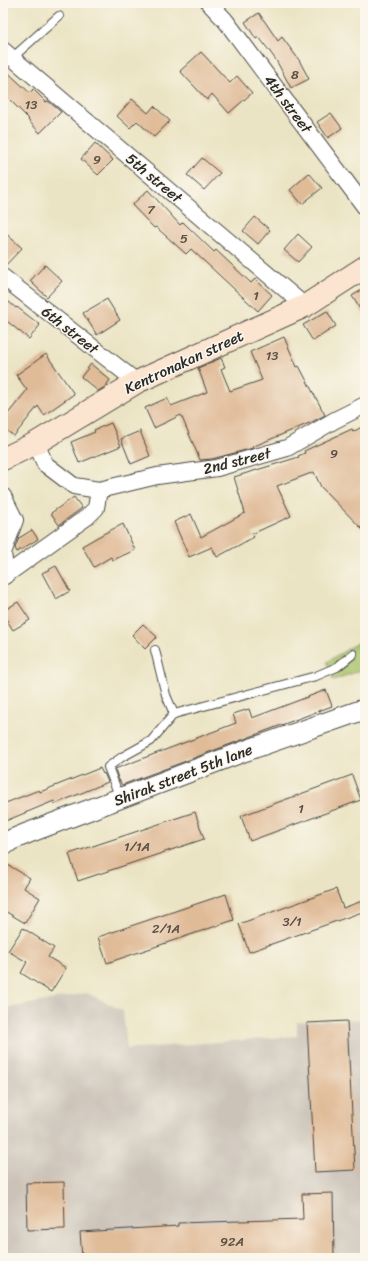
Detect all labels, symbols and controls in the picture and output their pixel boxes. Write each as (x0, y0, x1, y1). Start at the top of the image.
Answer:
house number: 8 (291, 63, 299, 86)
street label: 4th street (257, 69, 319, 140)
house number: 13 (25, 93, 37, 116)
street label: 5th street (120, 146, 189, 210)
house number: 9 (93, 148, 101, 171)
house number: 7 (147, 198, 156, 221)
house number: 5 (180, 227, 188, 250)
house number: 1 (253, 284, 259, 307)
street label: 6th street (36, 299, 105, 362)
street label: Kentronakan street (120, 323, 249, 401)
house number: 13 (266, 344, 278, 367)
street label: 2nd street (200, 440, 274, 482)
house number: 9 (330, 442, 338, 465)
street label: Shirak street 5th lane (110, 736, 257, 813)
house number: 1 (298, 797, 304, 820)
house number: 1/1A (124, 835, 150, 858)
house number: 3/1 (282, 910, 302, 933)
house number: 2/1A (152, 917, 180, 940)
house number: 92A (220, 1230, 244, 1253)

